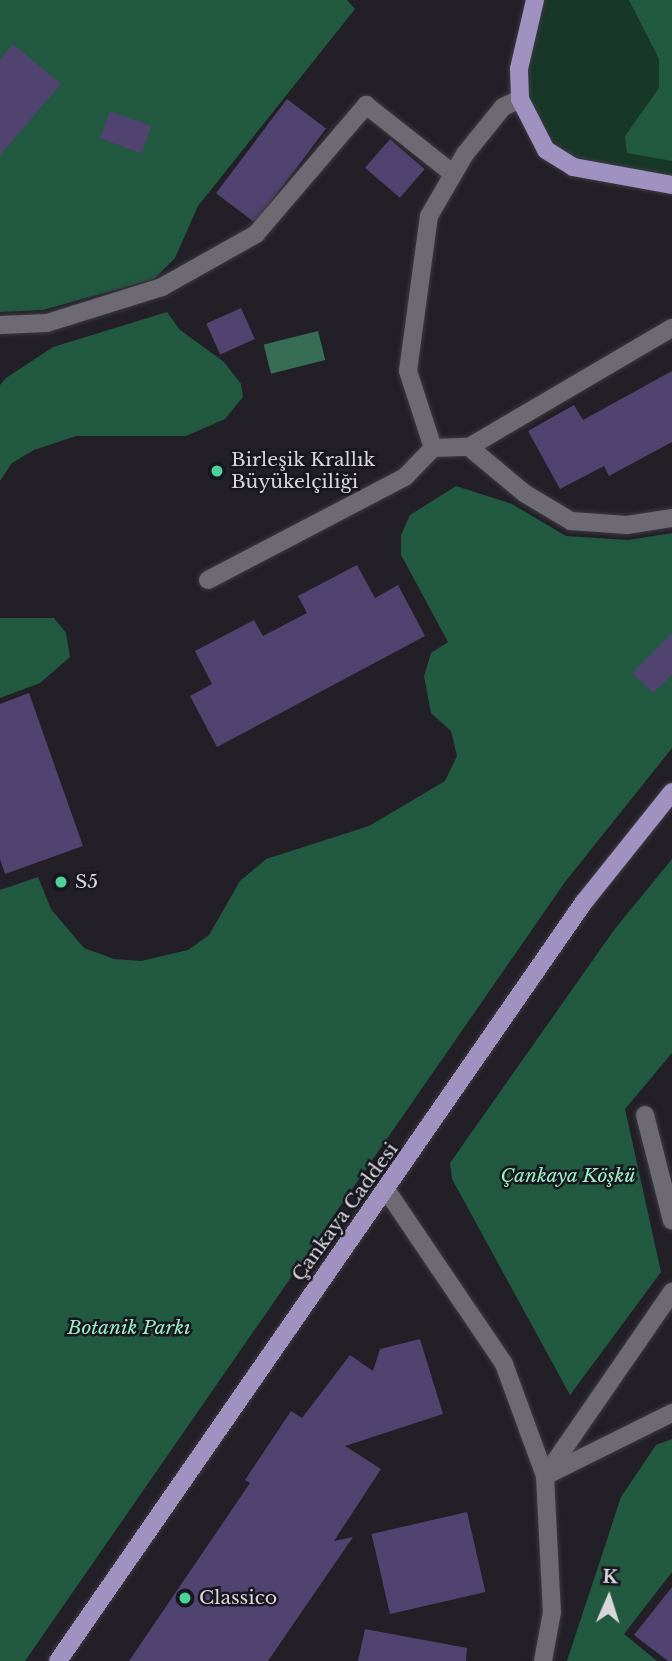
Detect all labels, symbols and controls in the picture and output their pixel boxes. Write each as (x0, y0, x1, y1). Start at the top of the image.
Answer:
place label: Birleşik Krallık Büyükelçiliği (231, 449, 375, 493)
marker: Birleşik Krallık Büyükelçiliği (209, 463, 225, 479)
place label: S5 (75, 871, 98, 893)
marker: S5 (53, 874, 69, 890)
street label: Çankaya Caddesi (287, 1138, 403, 1286)
park label: Çankaya Köşkü (500, 1165, 636, 1187)
park label: Botanik Parkı (68, 1317, 190, 1339)
north arrow (574, 1563, 644, 1633)
text: K (602, 1565, 619, 1588)
place label: Classico (199, 1587, 277, 1609)
marker: Classico (177, 1590, 193, 1606)

